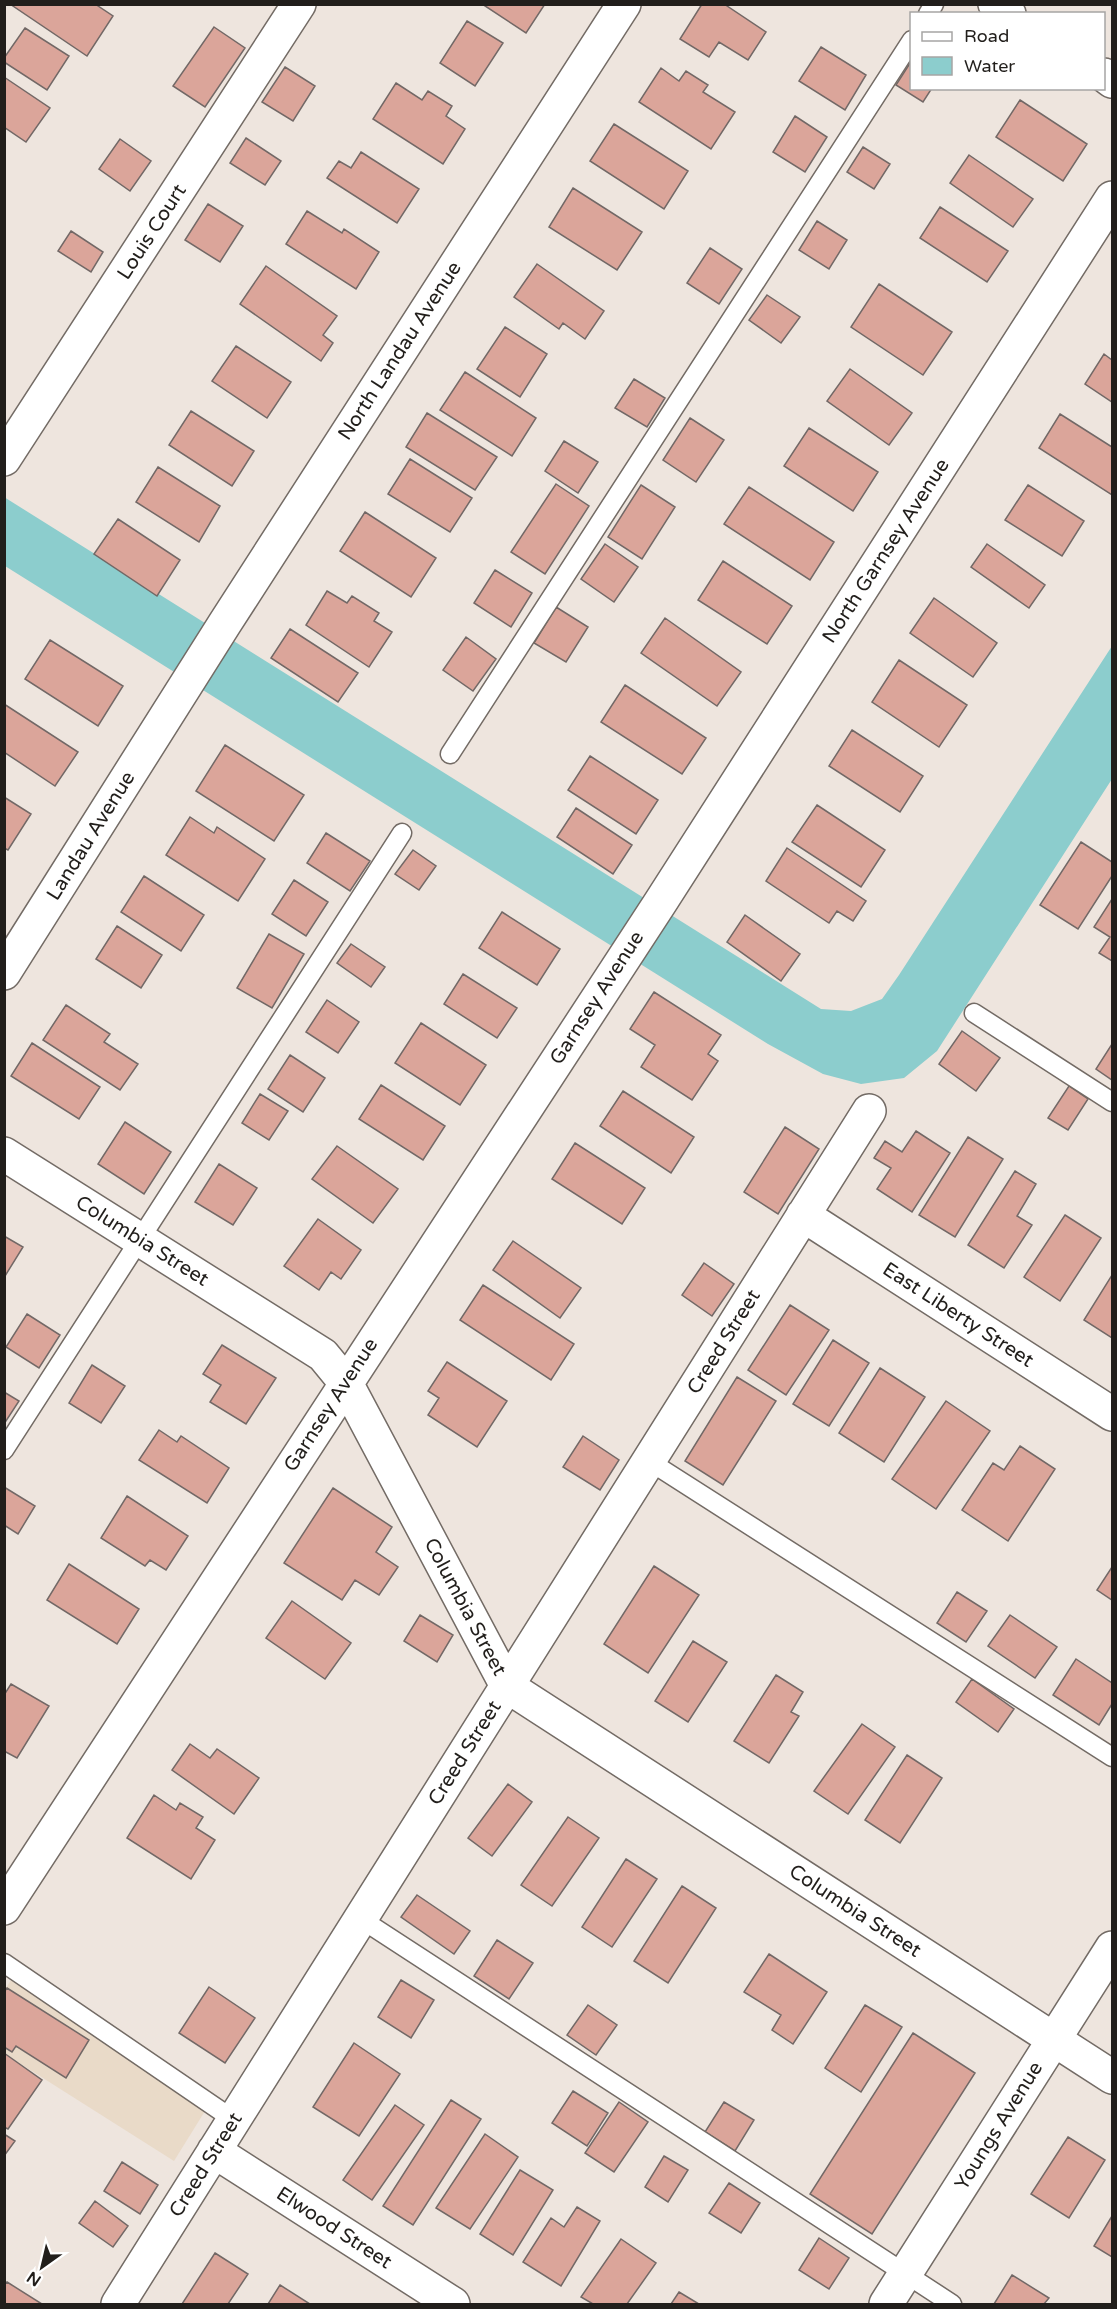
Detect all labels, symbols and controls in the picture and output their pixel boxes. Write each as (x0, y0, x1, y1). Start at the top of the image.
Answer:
legend (910, 12, 1105, 90)
text: Road (964, 25, 1009, 47)
text: Water (964, 55, 1015, 77)
street label: Louis Court (112, 180, 192, 284)
street label: North Landau Avenue (333, 257, 467, 445)
street label: North Garnsey Avenue (817, 454, 955, 648)
street label: Landau Avenue (42, 767, 140, 905)
street label: Garnsey Avenue (545, 927, 649, 1069)
street label: Columbia Street (71, 1190, 213, 1292)
street label: East Liberty Street (878, 1257, 1038, 1373)
street label: Creed Street (682, 1285, 766, 1399)
street label: Garnsey Avenue (279, 1334, 383, 1476)
street label: Columbia Street (419, 1534, 512, 1680)
street label: Creed Street (423, 1696, 507, 1810)
street label: Columbia Street (785, 1859, 926, 1963)
street label: Youngs Avenue (950, 2057, 1048, 2195)
street label: Creed Street (164, 2108, 248, 2222)
street label: Elwood Street (272, 2182, 396, 2274)
north arrow (12, 2237, 72, 2297)
text: N (23, 2267, 45, 2290)

